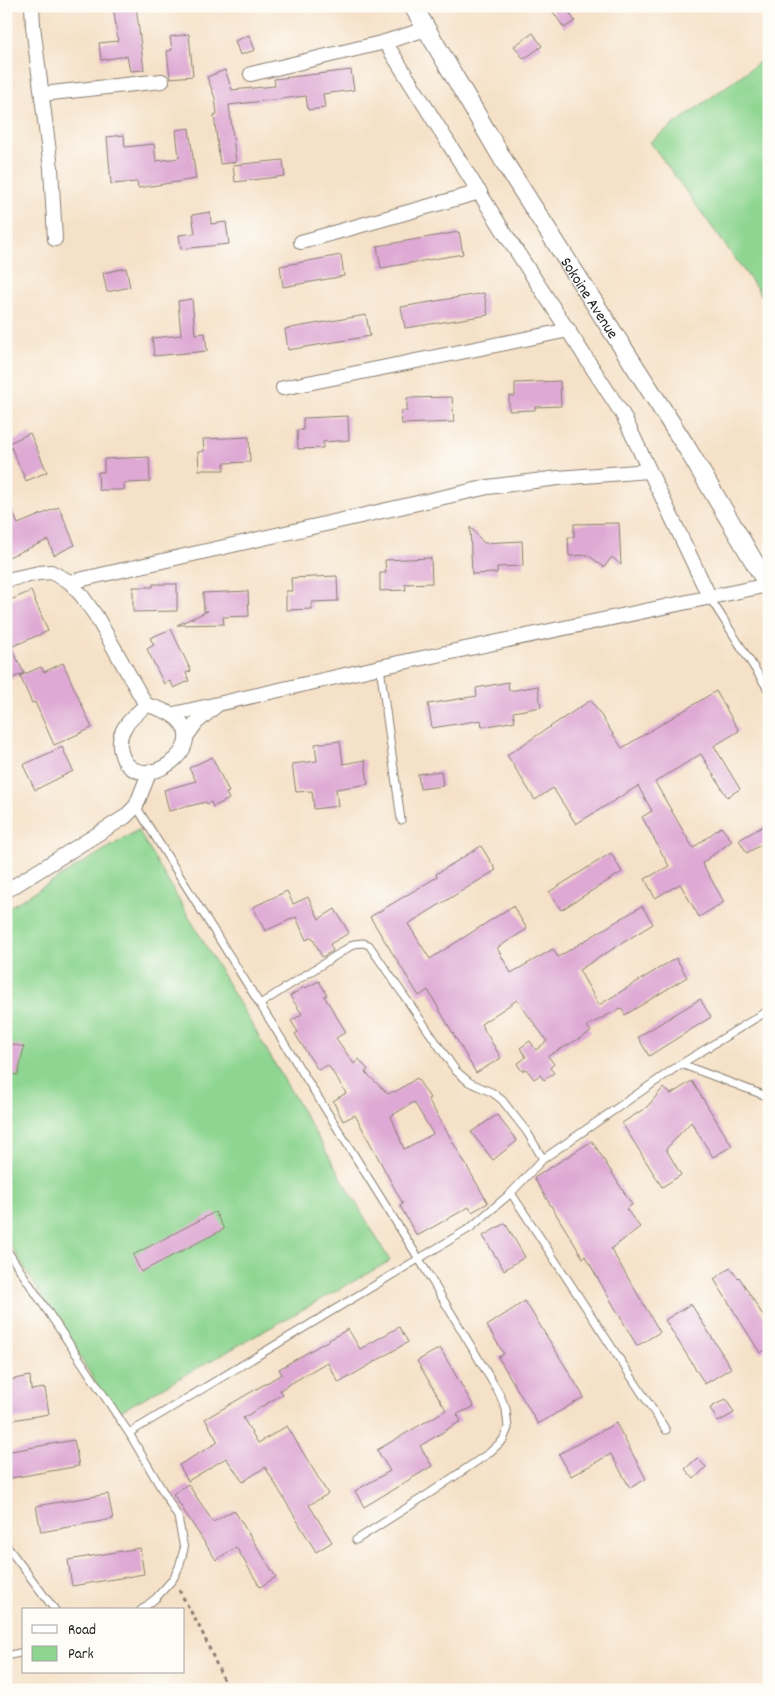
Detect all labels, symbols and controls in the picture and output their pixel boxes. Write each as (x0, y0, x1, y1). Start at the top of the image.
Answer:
street label: Sokoine Avenue (554, 253, 623, 344)
legend (22, 1608, 185, 1674)
text: Road (68, 1620, 96, 1642)
text: Park (68, 1644, 94, 1666)

